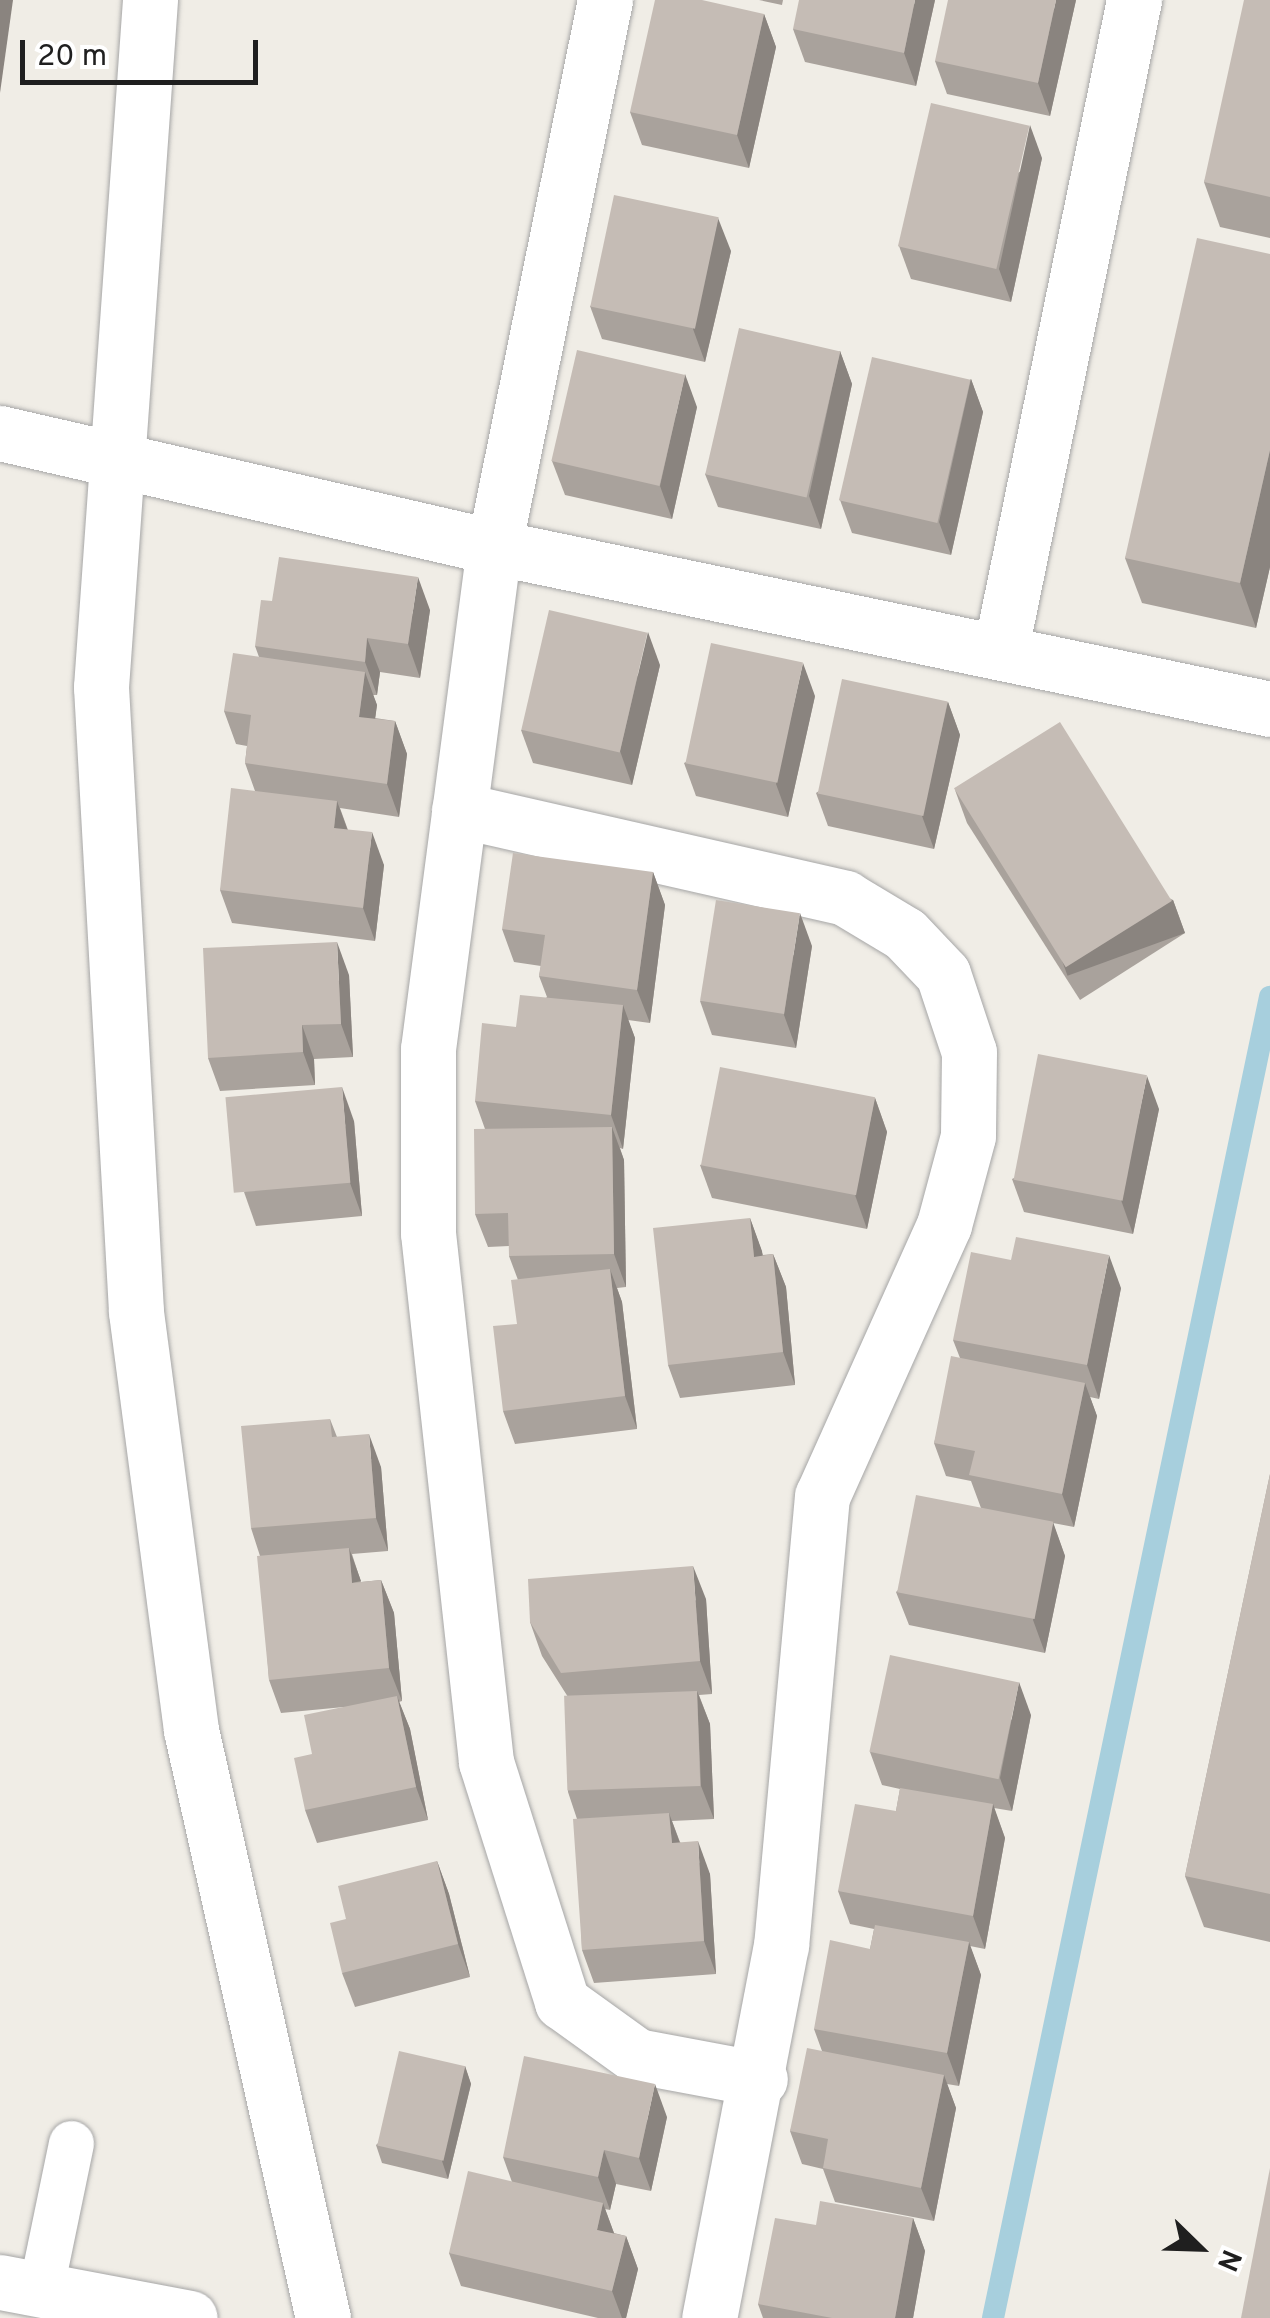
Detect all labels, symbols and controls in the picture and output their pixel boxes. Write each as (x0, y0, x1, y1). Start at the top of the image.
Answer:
scale bar (25, 20, 262, 82)
text: 20 m (37, 39, 107, 76)
north arrow (1150, 2198, 1250, 2298)
text: N (1207, 2243, 1248, 2276)

